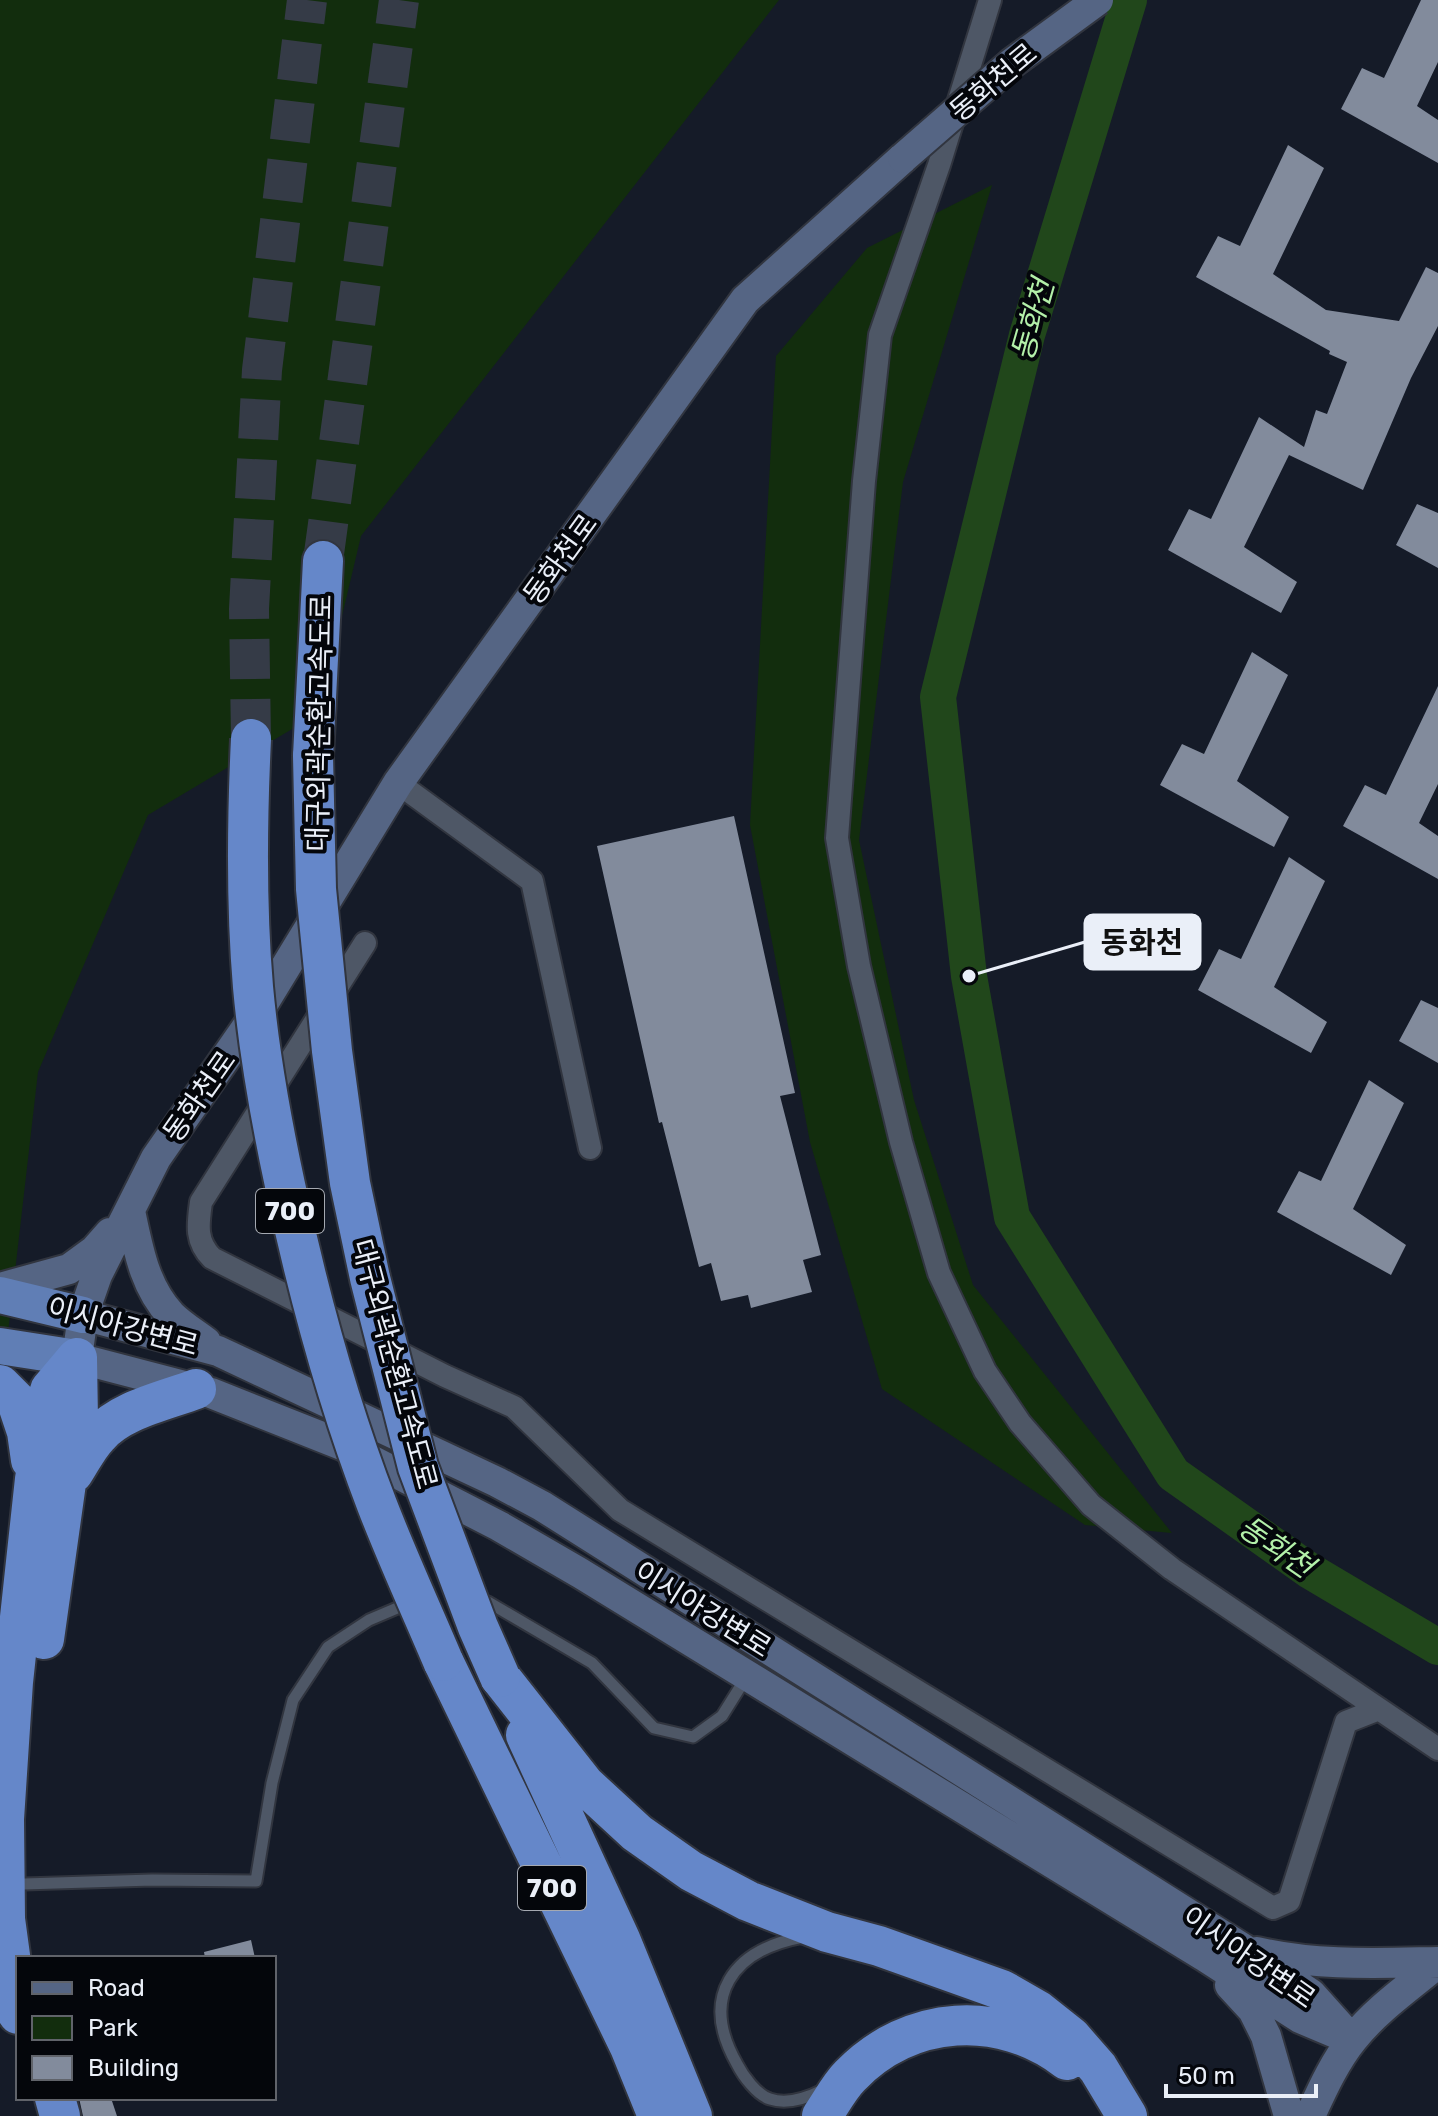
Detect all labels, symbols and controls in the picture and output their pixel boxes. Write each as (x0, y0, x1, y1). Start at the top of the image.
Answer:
street label: 동화천로 (943, 37, 1043, 128)
water label: 동화천 (1004, 272, 1063, 365)
street label: 동화천로 (517, 508, 604, 611)
street label: 대구외곽순환고속도로 (301, 594, 338, 852)
callout: 동화천 (1085, 915, 1200, 969)
text: 동화천 (1101, 925, 1183, 961)
street label: 동화천로 (156, 1045, 242, 1148)
road number: 700 (256, 1189, 324, 1233)
street label: 대구외곽순환고속도로 (345, 1235, 444, 1493)
street label: 이시아강변로 (44, 1291, 202, 1362)
water label: 동화천 (1232, 1509, 1323, 1587)
street label: 이시아강변로 (628, 1554, 777, 1664)
road number: 700 (518, 1866, 586, 1910)
street label: 이시아강변로 (1176, 1900, 1321, 2015)
legend (16, 1956, 276, 2100)
text: Road (88, 1974, 145, 2002)
text: Park (88, 2014, 139, 2042)
scale bar (1166, 2048, 1316, 2098)
text: Building (88, 2054, 179, 2082)
text: 50 m (1178, 2062, 1235, 2090)

